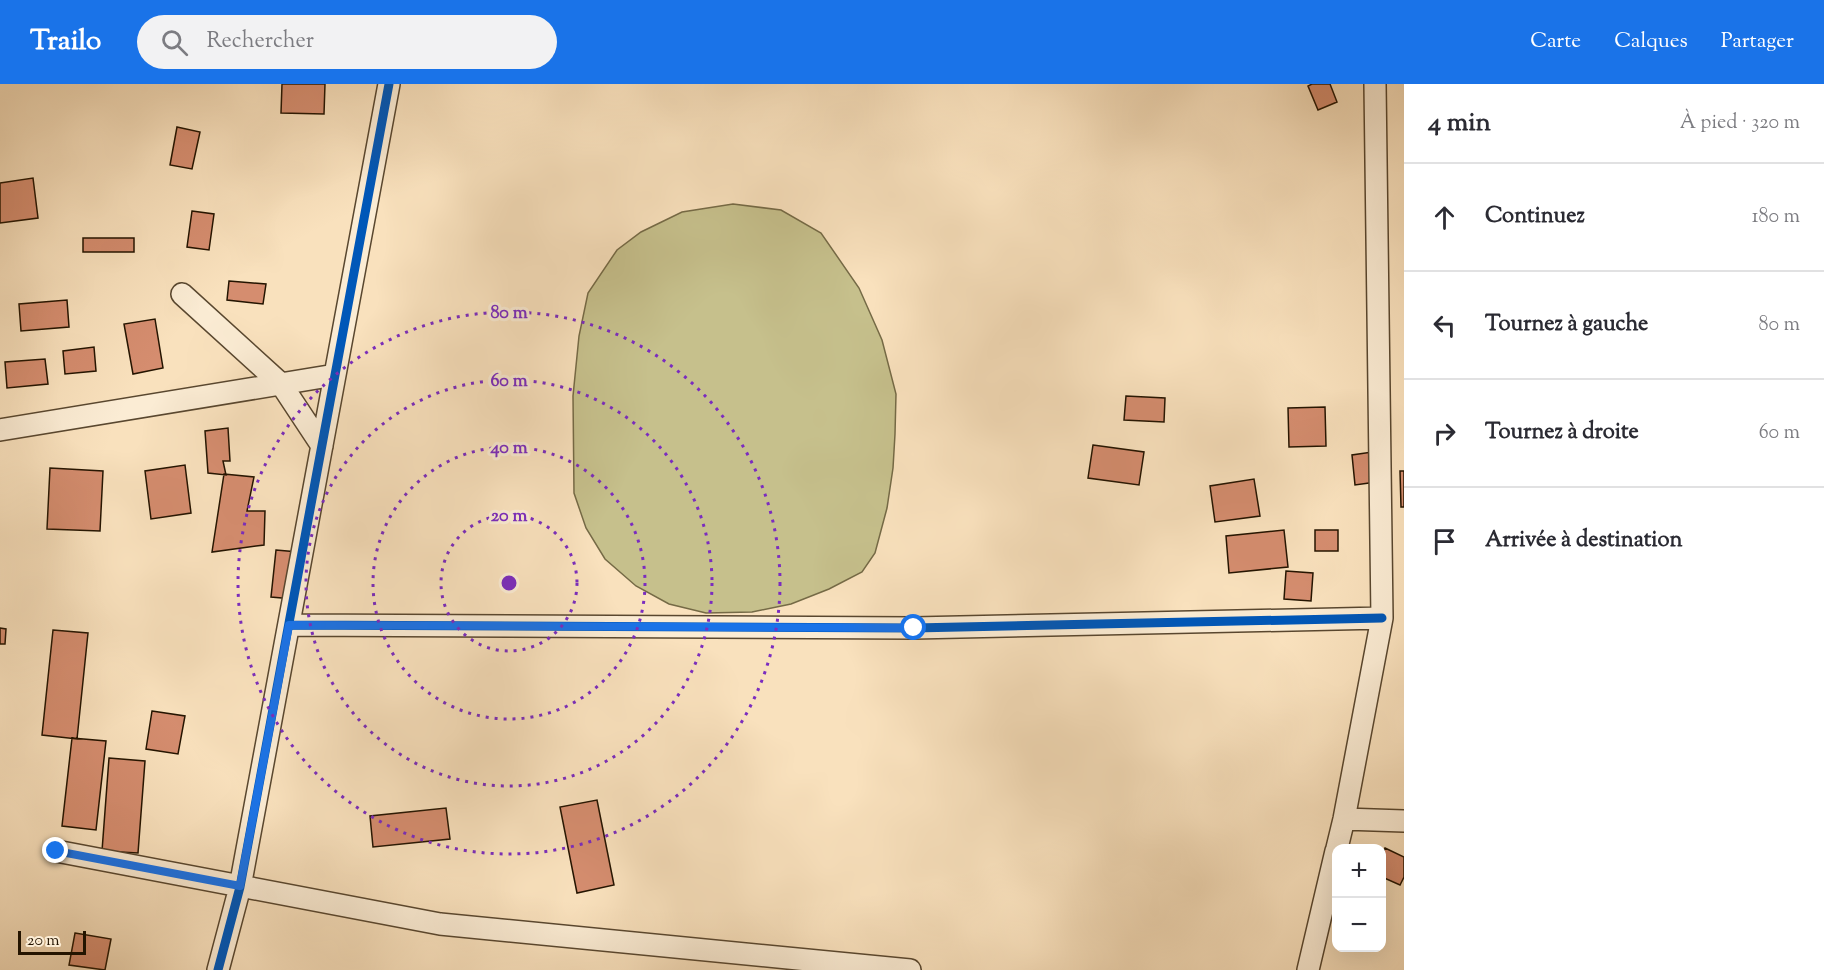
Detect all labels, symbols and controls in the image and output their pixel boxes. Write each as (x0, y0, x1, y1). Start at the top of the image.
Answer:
search box (137, 15, 557, 69)
text: Trailo (30, 22, 101, 62)
icon: search (158, 26, 191, 59)
text: Rechercher (206, 26, 314, 58)
text: Carte (1530, 27, 1581, 57)
text: Calques (1614, 27, 1688, 57)
text: Partager (1721, 27, 1794, 57)
text: 4 min (1428, 105, 1491, 142)
text: À pied · 320 m (1680, 109, 1800, 138)
icon: ahead (1428, 201, 1461, 234)
text: Continuez (1485, 201, 1585, 233)
text: 180 m (1752, 203, 1800, 232)
text: 80 m (490, 301, 528, 327)
icon: left (1428, 309, 1461, 342)
text: Tournez à gauche (1485, 309, 1648, 341)
text: 80 m (1759, 311, 1800, 340)
text: 60 m (490, 369, 528, 395)
icon: right (1428, 417, 1461, 450)
text: Tournez à droite (1485, 417, 1639, 449)
text: 60 m (1759, 419, 1800, 448)
text: 40 m (489, 436, 528, 462)
text: 20 m (491, 504, 527, 530)
icon: arrive (1428, 525, 1461, 558)
text: Arrivée à destination (1485, 525, 1682, 557)
centre of rings (499, 573, 519, 593)
route start (900, 614, 926, 640)
route end (42, 837, 68, 863)
map controls (1332, 844, 1386, 952)
button: + (1332, 844, 1386, 898)
button: − (1332, 898, 1386, 952)
scale bar (18, 928, 86, 956)
text: 20 m (27, 930, 60, 953)

